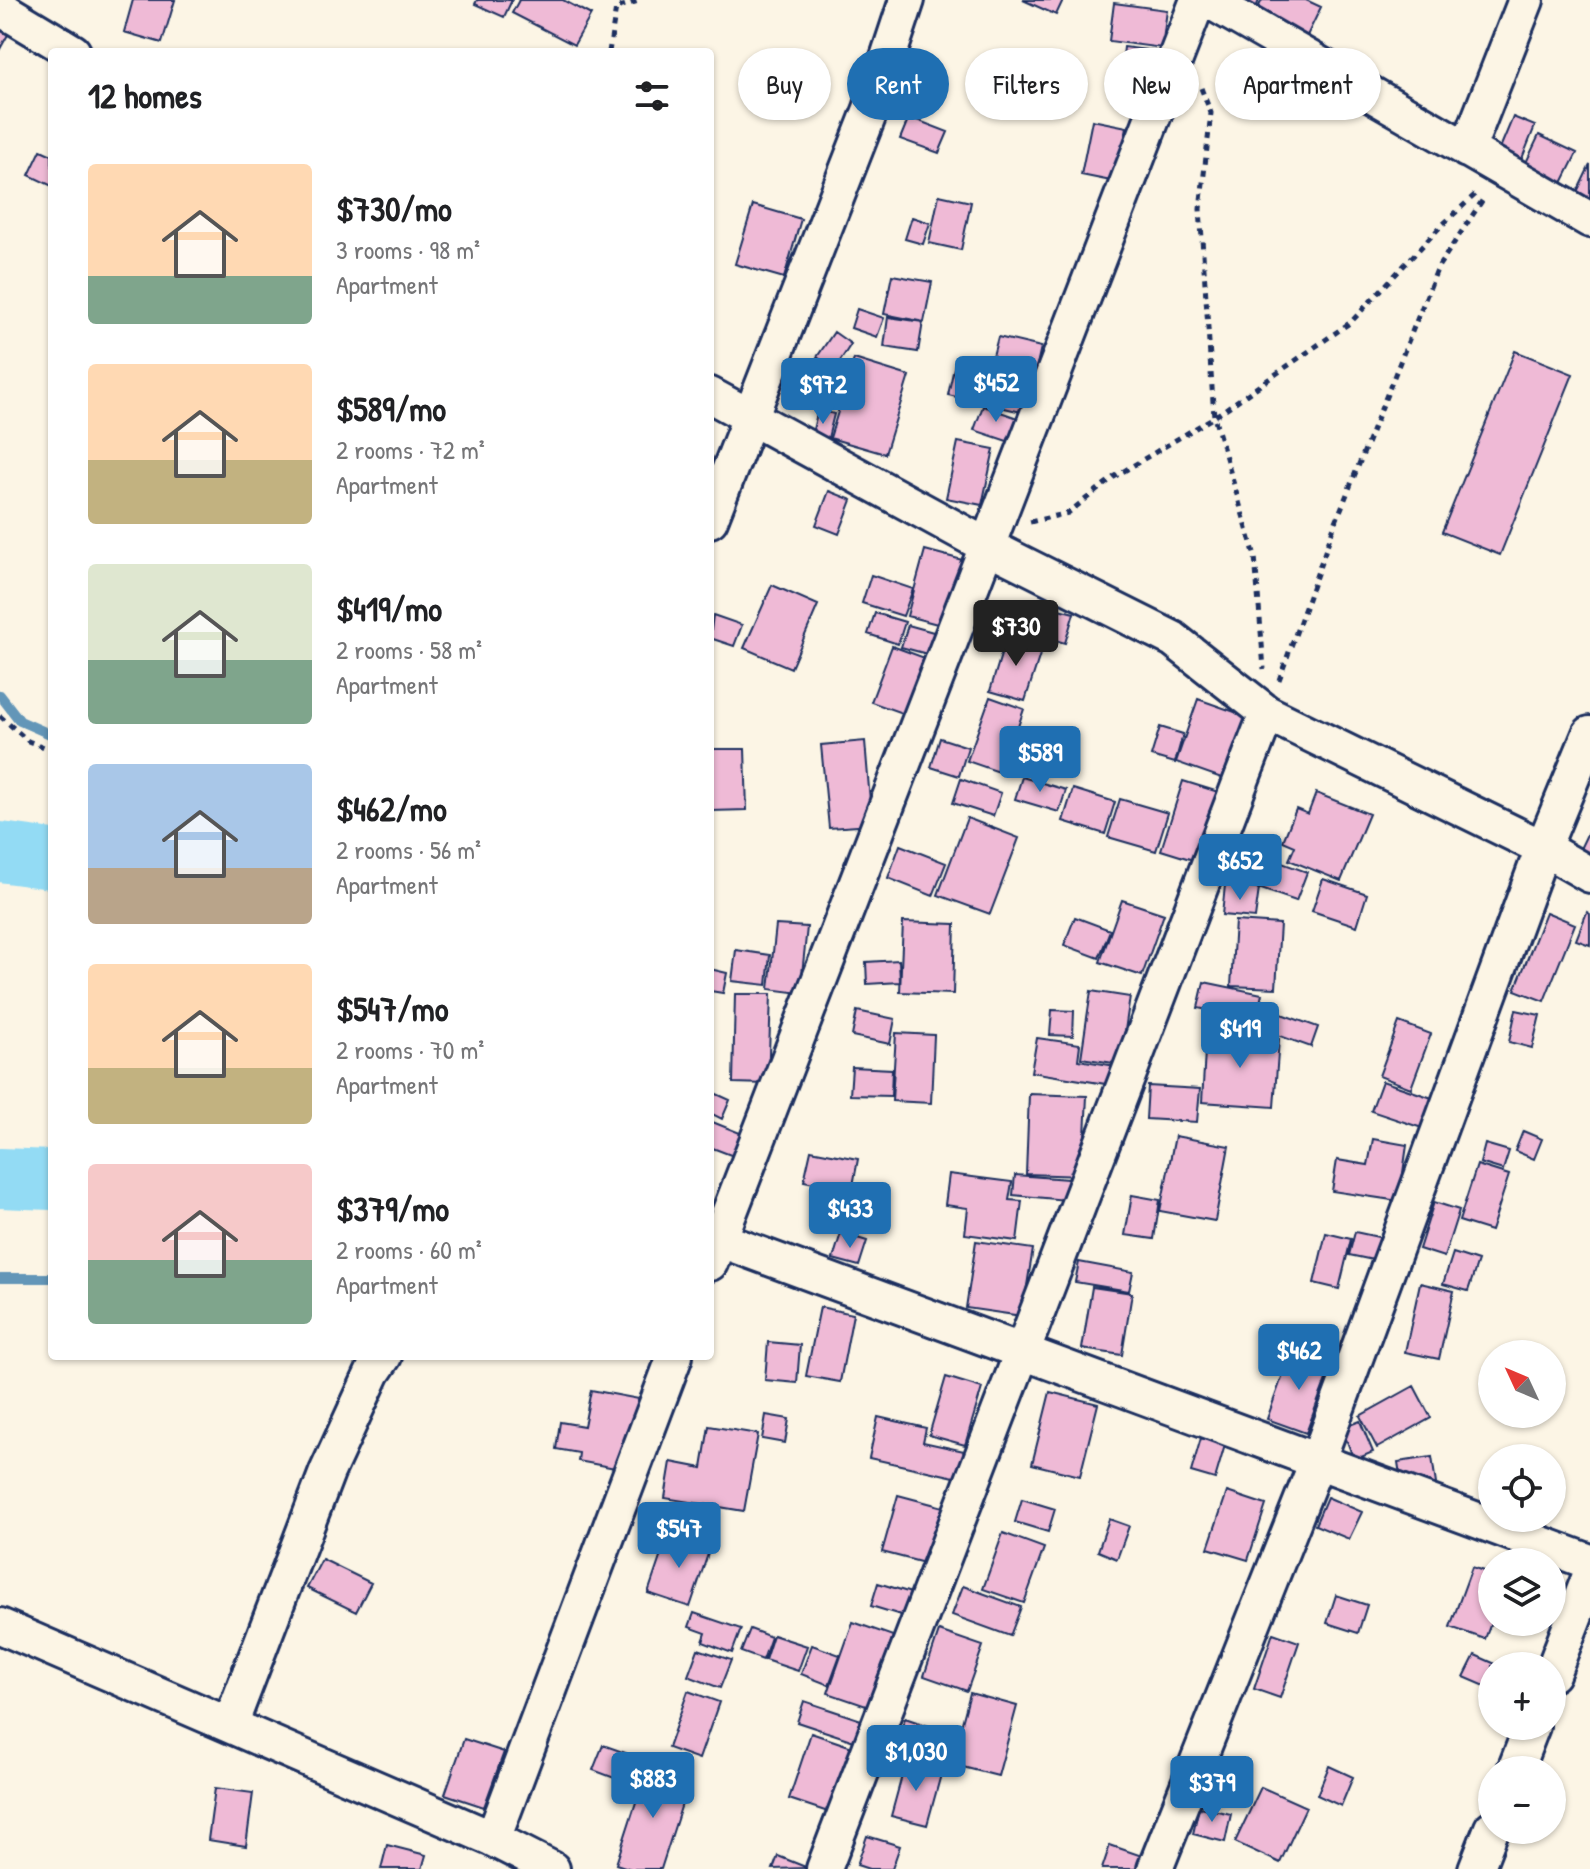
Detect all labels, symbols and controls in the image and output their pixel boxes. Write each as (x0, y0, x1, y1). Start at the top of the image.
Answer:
chip: Buy (738, 48, 831, 120)
chip: Rent (847, 48, 949, 120)
chip: Filters (965, 48, 1088, 120)
chip: New (1104, 48, 1199, 120)
chip: Apartment (1215, 48, 1381, 120)
text: 12 homes (88, 73, 202, 119)
icon: filters (630, 74, 674, 118)
text: $730/mo (336, 186, 452, 232)
icon: home (152, 196, 248, 292)
text: 3 rooms · 98 m² (336, 232, 480, 267)
text: Apartment (336, 267, 438, 302)
pin: $452 (949, 356, 1043, 424)
pin: $972 (776, 358, 870, 426)
text: $452 (973, 364, 1019, 399)
text: $972 (799, 366, 847, 401)
text: $589/mo (336, 386, 446, 432)
icon: home (152, 396, 248, 492)
text: 2 rooms · 72 m² (336, 432, 485, 467)
text: Apartment (336, 467, 438, 502)
text: $419/mo (336, 586, 442, 632)
icon: home (152, 596, 248, 692)
pin: $730 (969, 600, 1063, 668)
text: $730 (991, 608, 1041, 643)
text: 2 rooms · 58 m² (336, 632, 482, 667)
text: Apartment (336, 667, 438, 702)
pin: $589 (993, 726, 1087, 794)
text: $589 (1018, 734, 1062, 769)
text: $462/mo (336, 786, 447, 832)
icon: home (152, 796, 248, 892)
text: 2 rooms · 56 m² (336, 832, 481, 867)
pin: $652 (1193, 834, 1287, 902)
text: $652 (1217, 842, 1263, 877)
text: Apartment (336, 867, 438, 902)
text: $547/mo (336, 986, 448, 1032)
icon: home (152, 996, 248, 1092)
pin: $419 (1193, 1002, 1287, 1070)
text: $419 (1219, 1010, 1261, 1045)
text: 2 rooms · 70 m² (336, 1032, 484, 1067)
text: Apartment (336, 1067, 438, 1102)
pin: $433 (803, 1182, 897, 1250)
text: $379/mo (336, 1186, 449, 1232)
text: $433 (827, 1190, 873, 1225)
icon: home (152, 1196, 248, 1292)
text: 2 rooms · 60 m² (336, 1232, 482, 1267)
text: Apartment (336, 1267, 438, 1302)
pin: $462 (1252, 1324, 1346, 1392)
text: $462 (1276, 1332, 1322, 1367)
north arrow (1478, 1340, 1566, 1428)
map controls (1478, 1340, 1566, 1844)
button: locate (1478, 1444, 1566, 1532)
pin: $547 (632, 1502, 726, 1570)
text: $547 (656, 1510, 702, 1545)
button: layers (1478, 1548, 1566, 1636)
button: + (1478, 1652, 1566, 1740)
pin: $1,030 (851, 1725, 981, 1793)
text: $1,030 (885, 1733, 947, 1768)
pin: $883 (606, 1752, 700, 1820)
pin: $379 (1165, 1756, 1259, 1824)
button: − (1478, 1756, 1566, 1844)
text: $883 (629, 1760, 677, 1795)
text: $379 (1188, 1764, 1236, 1799)

